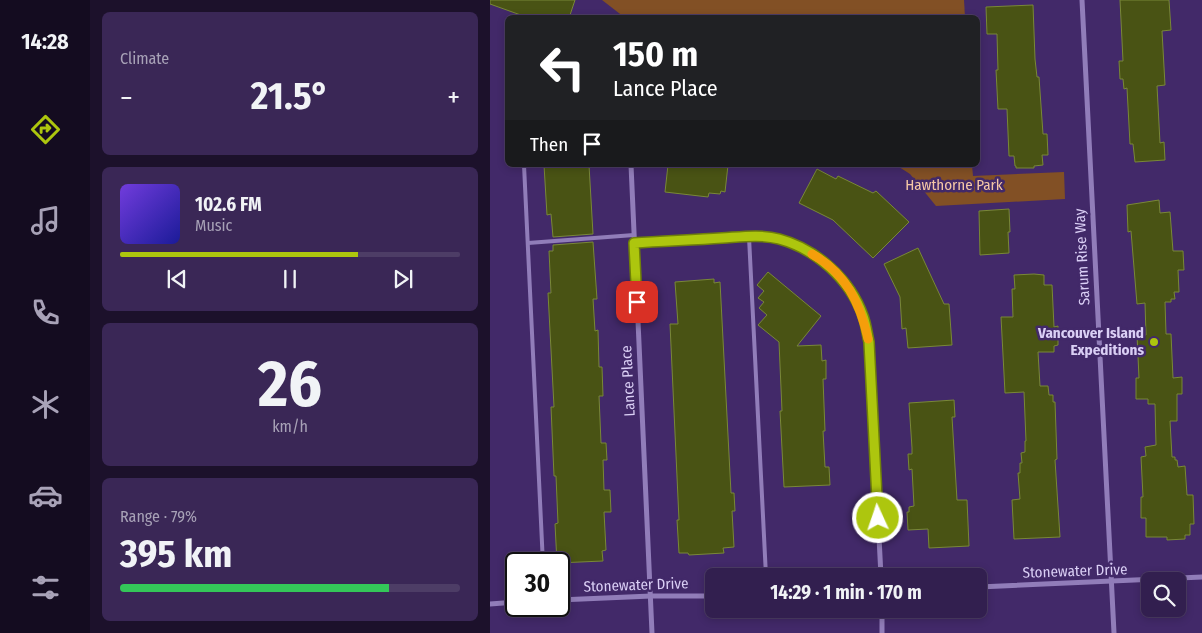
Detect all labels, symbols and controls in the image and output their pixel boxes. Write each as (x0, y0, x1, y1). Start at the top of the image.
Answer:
text: 14:28 (21, 28, 69, 55)
text: 150 m (613, 33, 698, 75)
icon: left (530, 35, 595, 100)
text: Climate (120, 49, 169, 68)
text: 21.5° (251, 73, 329, 119)
text: Lance Place (613, 75, 718, 102)
text: − (120, 81, 133, 114)
text: + (447, 81, 460, 114)
icon: directions (28, 112, 63, 147)
icon: arrive (578, 130, 606, 158)
text: Then (530, 133, 568, 156)
park label: Hawthorne Park (905, 176, 1003, 194)
text: 102.6 FM (195, 193, 262, 216)
icon: music (28, 203, 63, 238)
street label: Sarum Rise Way (1070, 208, 1094, 306)
text: Music (195, 216, 232, 235)
icon: previous (163, 265, 191, 293)
icon: pause (276, 265, 304, 293)
icon: next (389, 265, 417, 293)
pin (616, 281, 658, 323)
icon: arrive (623, 288, 651, 316)
icon: phone (28, 295, 63, 330)
place label: Vancouver Island Expeditions (1037, 324, 1144, 359)
marker: Vancouver Island Expeditions (1148, 336, 1160, 348)
text: 26 (258, 345, 322, 423)
street label: Lance Place (617, 345, 639, 417)
icon: climate (28, 387, 63, 422)
text: km/h (272, 417, 308, 436)
icon: car (28, 478, 63, 513)
position arrow (851, 491, 903, 543)
text: Range · 79% (120, 507, 197, 526)
text: 395 km (120, 531, 232, 577)
speed limit sign: 30 (505, 552, 570, 617)
street label: Stonewater Drive (1022, 560, 1128, 582)
icon: filters (28, 570, 63, 605)
map controls (1141, 572, 1186, 617)
button: search (1141, 572, 1186, 617)
street label: Stonewater Drive (583, 574, 689, 596)
text: 14:29 · 1 min · 170 m (770, 581, 922, 604)

